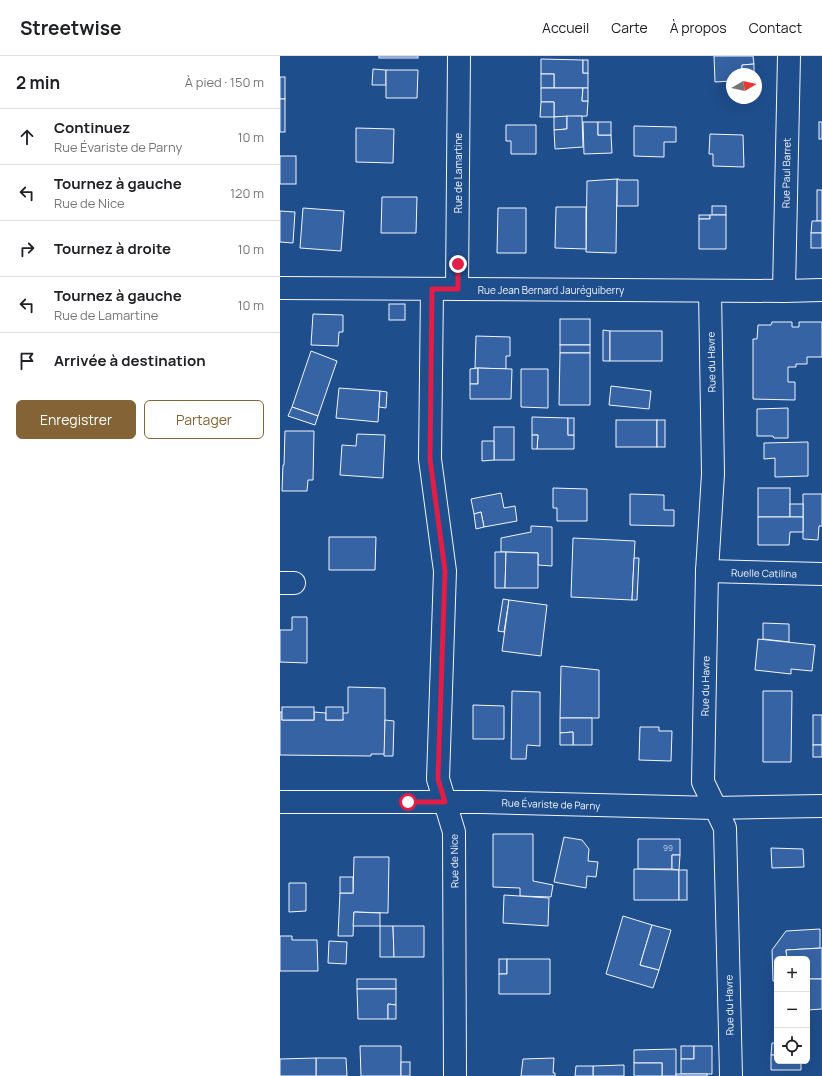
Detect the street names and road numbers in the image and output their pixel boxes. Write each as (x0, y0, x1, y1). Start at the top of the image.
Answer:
street label: Rue de Lamartine (451, 133, 465, 213)
street label: Rue Paul Barret (778, 138, 794, 208)
street label: Rue Jean Bernard Jauréguiberry (478, 283, 625, 297)
street label: Rue du Havre (703, 331, 719, 392)
street label: Ruelle Catilina (731, 565, 797, 581)
street label: Rue du Havre (697, 655, 713, 716)
street label: Rue Évariste de Parny (501, 795, 601, 813)
street label: Rue de Nice (447, 834, 461, 888)
street label: Rue du Havre (721, 974, 737, 1035)

